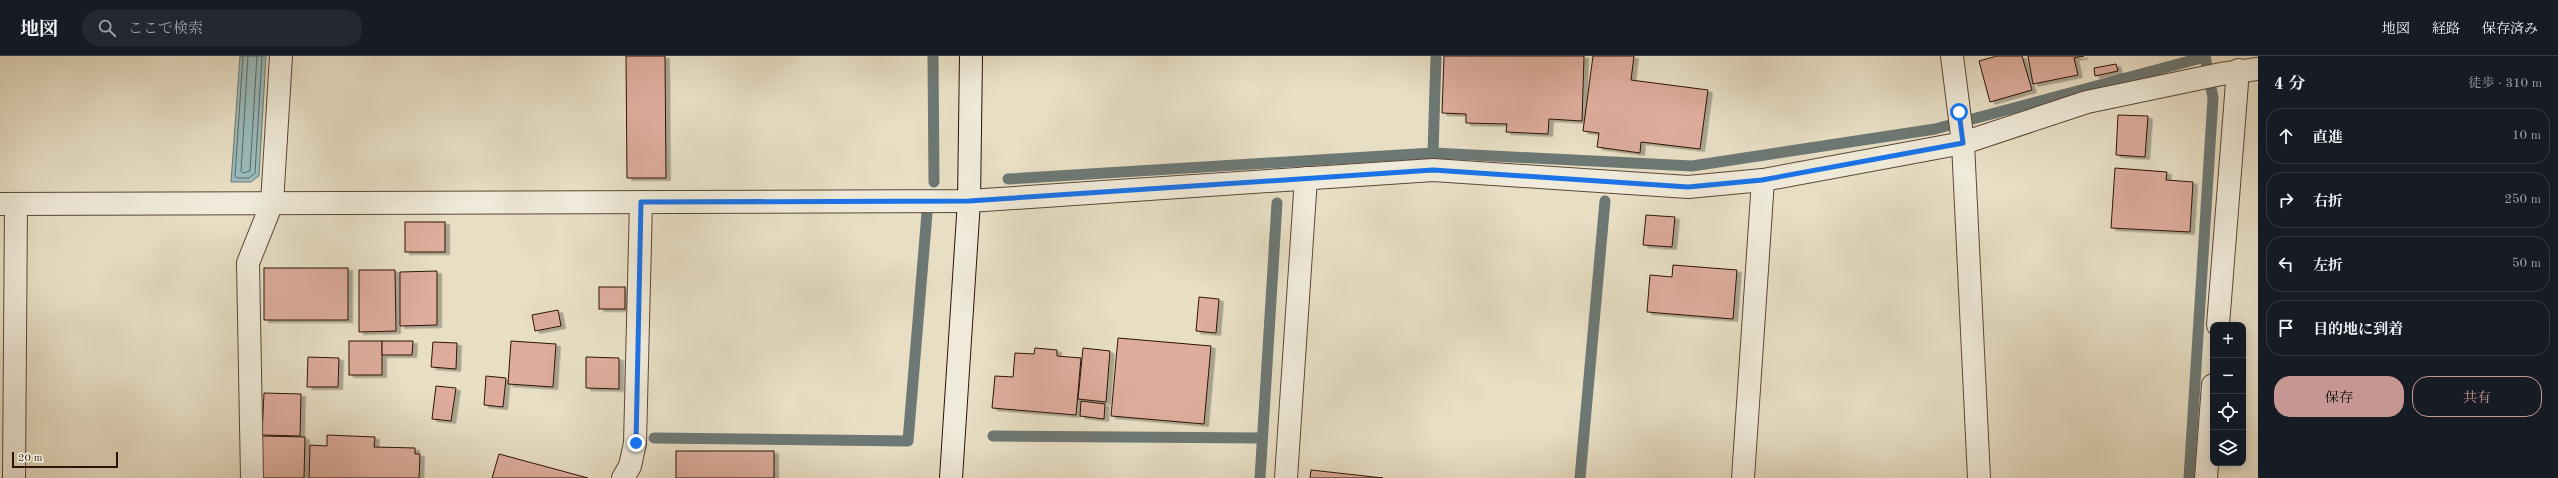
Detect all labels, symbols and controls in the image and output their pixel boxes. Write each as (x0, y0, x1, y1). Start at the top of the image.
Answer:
search box (82, 10, 362, 46)
icon: search (96, 17, 118, 39)
text: 地図 (20, 21, 58, 40)
text: ここで検索 (128, 22, 203, 37)
text: 地図 (2382, 22, 2410, 36)
text: 経路 (2432, 22, 2460, 36)
text: 保存済み (2482, 22, 2538, 36)
text: 4 分 (2274, 76, 2306, 93)
text: 徒歩 · 310 m (2468, 77, 2542, 90)
route start (1950, 103, 1968, 121)
icon: ahead (2275, 125, 2297, 147)
text: 10 m (2512, 129, 2541, 142)
text: 直進 (2313, 131, 2343, 146)
icon: right (2275, 189, 2297, 211)
text: 250 m (2504, 193, 2541, 206)
text: 右折 (2313, 195, 2343, 210)
icon: left (2275, 253, 2297, 275)
text: 50 m (2512, 257, 2541, 270)
text: 左折 (2313, 259, 2343, 274)
icon: arrive (2275, 317, 2297, 339)
map controls (2210, 322, 2246, 466)
button: + (2210, 322, 2246, 358)
text: 目的地に到着 (2313, 323, 2403, 338)
button: − (2210, 358, 2246, 394)
button: 保存 (2274, 376, 2404, 417)
button: 共有 (2412, 376, 2542, 417)
button: locate (2210, 394, 2246, 430)
button: layers (2210, 430, 2246, 466)
route end (627, 434, 645, 452)
scale bar (12, 450, 118, 469)
text: 20 m (18, 453, 43, 464)

